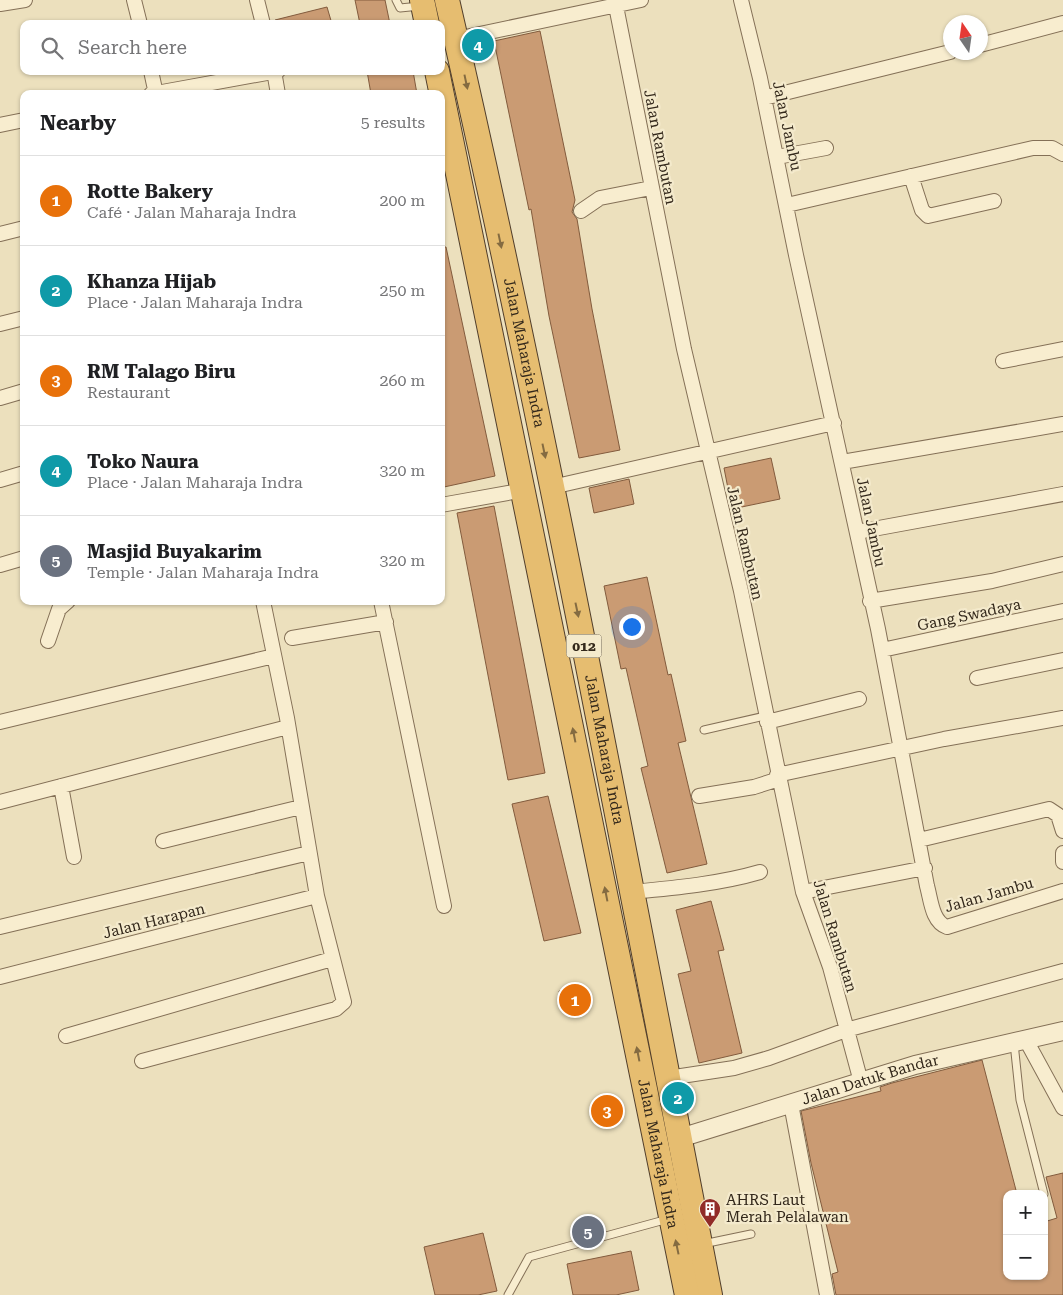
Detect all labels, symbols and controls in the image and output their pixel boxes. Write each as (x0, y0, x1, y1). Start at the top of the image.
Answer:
north arrow (943, 15, 988, 60)
search box (20, 20, 445, 75)
pin: 4 (462, 26, 494, 64)
icon: search (38, 34, 66, 62)
text: Search here (78, 36, 187, 59)
one-way arrow (462, 74, 470, 90)
street label: Jalan Jambu (769, 80, 805, 173)
street label: Jalan Rambutan (640, 88, 680, 206)
text: Nearby (40, 111, 116, 135)
text: 5 results (361, 113, 425, 132)
text: Rotte Bakery (87, 180, 213, 203)
text: 1 (52, 191, 60, 210)
text: 200 m (379, 191, 425, 210)
text: Café · Jalan Maharaja Indra (87, 203, 296, 222)
one-way arrow (496, 233, 504, 248)
text: Khanza Hijab (87, 270, 216, 293)
street label: Jalan Maharaja Indra (500, 276, 549, 429)
text: 2 (52, 281, 60, 300)
text: 250 m (379, 281, 425, 300)
text: Place · Jalan Maharaja Indra (87, 293, 303, 312)
text: RM Talago Biru (87, 360, 235, 383)
text: 3 (52, 371, 60, 390)
text: 260 m (379, 371, 425, 390)
text: Restaurant (87, 383, 170, 402)
one-way arrow (540, 443, 548, 459)
text: Toko Naura (87, 450, 199, 473)
text: 4 (52, 461, 60, 480)
text: 320 m (379, 461, 425, 480)
text: Place · Jalan Maharaja Indra (87, 473, 303, 492)
street label: Jalan Jambu (853, 476, 889, 569)
street label: Jalan Rambutan (723, 484, 767, 602)
text: Masjid Buyakarim (87, 540, 262, 563)
text: 5 (52, 551, 60, 570)
text: 320 m (379, 551, 425, 570)
text: Temple · Jalan Maharaja Indra (87, 563, 319, 582)
street label: Gang Swadaya (915, 595, 1023, 635)
one-way arrow (573, 603, 581, 618)
your location (619, 614, 645, 640)
road number: 012 (566, 634, 602, 658)
street label: Jalan Maharaja Indra (581, 673, 628, 826)
one-way arrow (569, 727, 577, 743)
street label: Jalan Jambu (943, 874, 1036, 916)
street label: Jalan Rambutan (809, 878, 861, 995)
one-way arrow (602, 887, 610, 902)
street label: Jalan Harapan (101, 900, 207, 942)
pin: 1 (559, 981, 591, 1019)
one-way arrow (634, 1045, 642, 1061)
street label: Jalan Datuk Bandar (800, 1051, 940, 1109)
street label: Jalan Maharaja Indra (634, 1077, 682, 1230)
pin: 2 (662, 1079, 694, 1117)
pin: 3 (591, 1092, 623, 1130)
map controls (1003, 1190, 1048, 1280)
button: + (1003, 1190, 1048, 1235)
place label: AHRS Laut Merah Pelalawan (726, 1191, 849, 1226)
building icon: AHRS Laut Merah Pelalawan (698, 1197, 722, 1228)
pin: 5 (572, 1213, 604, 1251)
button: − (1003, 1235, 1048, 1280)
one-way arrow (673, 1240, 681, 1255)

